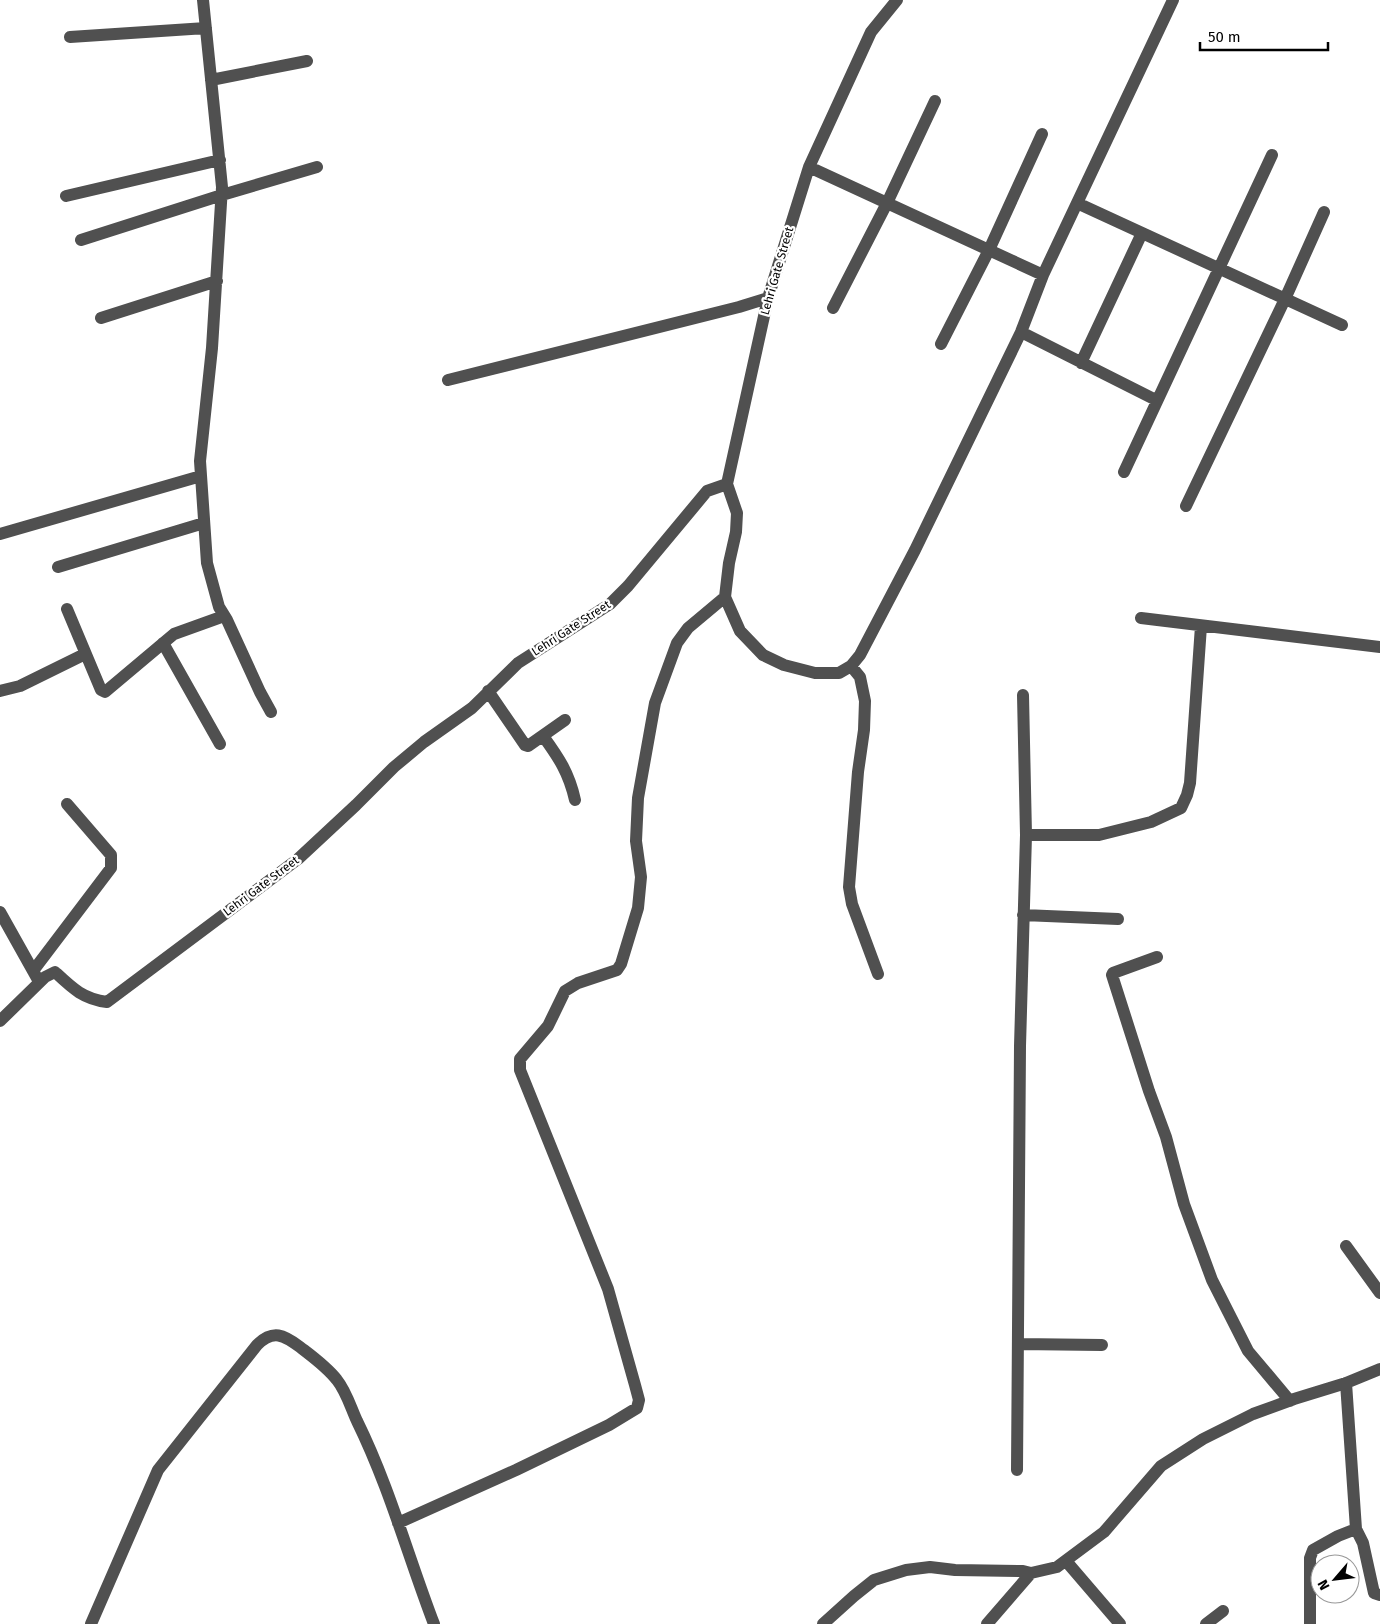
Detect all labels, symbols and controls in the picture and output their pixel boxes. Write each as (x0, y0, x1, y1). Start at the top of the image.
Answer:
scale bar (1200, 20, 1328, 52)
text: 50 m (1208, 28, 1241, 46)
street label: Lehri Gate Street (758, 225, 796, 317)
street label: Lehri Gate Street (529, 597, 614, 659)
street label: Lehri Gate Street (220, 853, 302, 919)
north arrow (1310, 1554, 1360, 1604)
text: N (1314, 1577, 1334, 1593)

